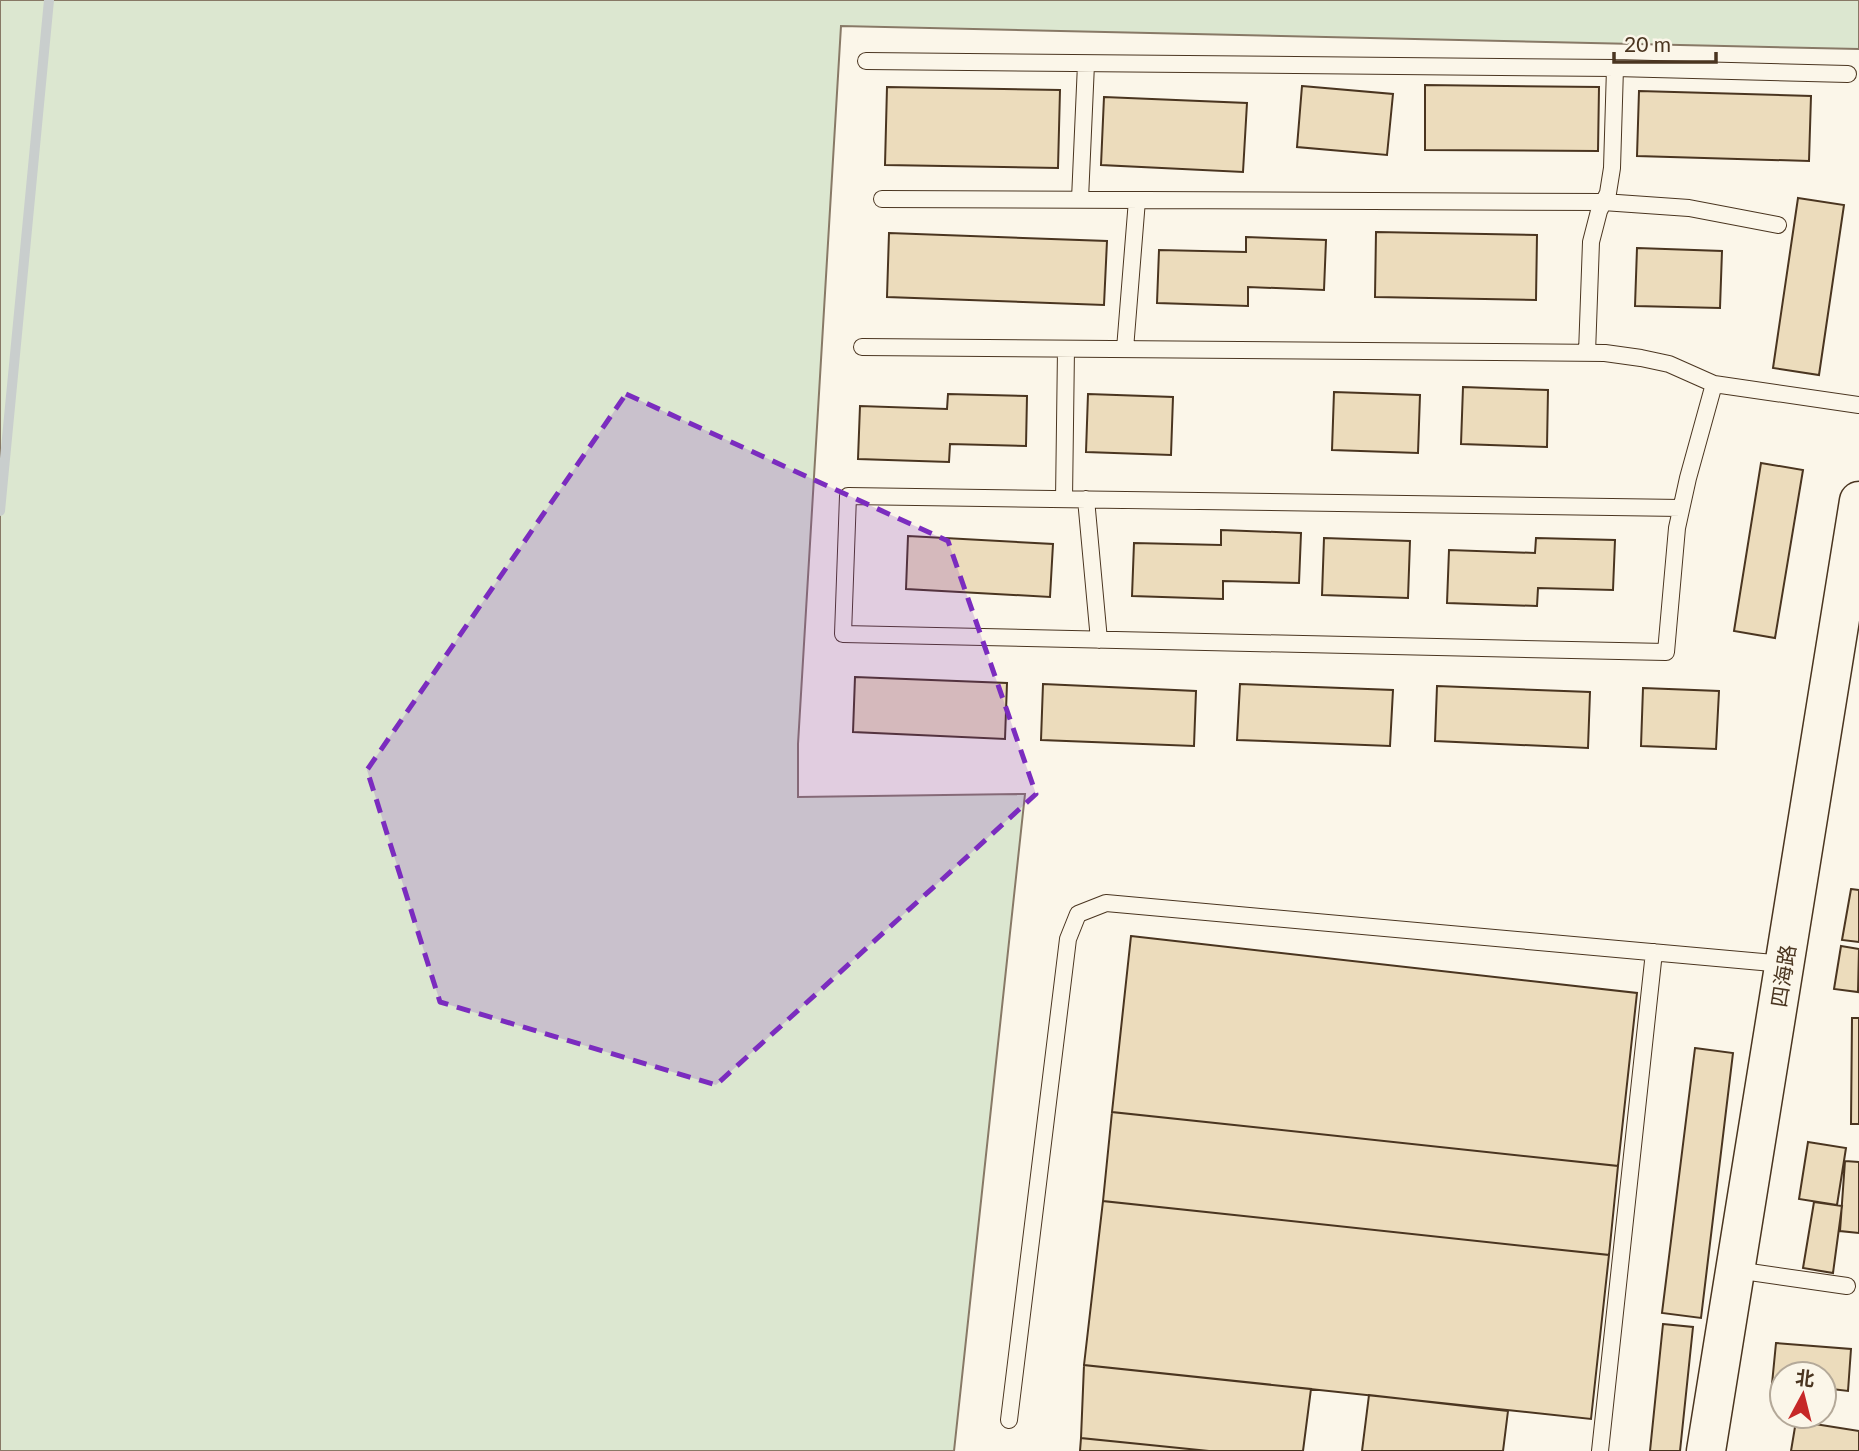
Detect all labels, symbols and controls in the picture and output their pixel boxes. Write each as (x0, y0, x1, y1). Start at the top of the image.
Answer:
scale bar (1614, 21, 1716, 65)
text: 20 m (1624, 31, 1671, 56)
street label: 四海路 (1765, 943, 1800, 1009)
north arrow (1768, 1360, 1838, 1430)
text: 北 (1794, 1365, 1816, 1390)

